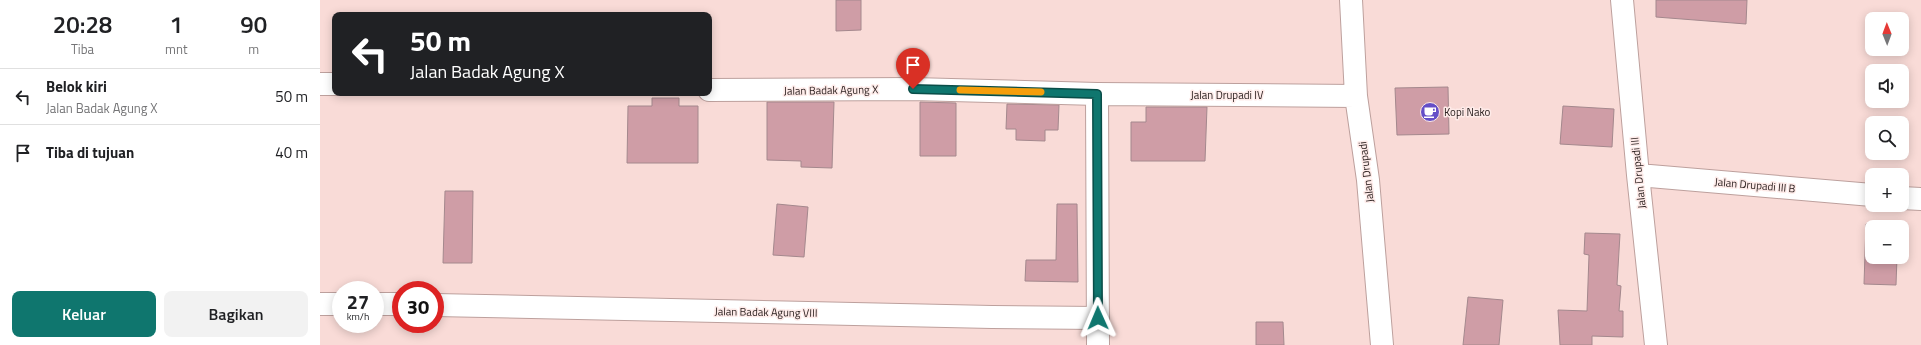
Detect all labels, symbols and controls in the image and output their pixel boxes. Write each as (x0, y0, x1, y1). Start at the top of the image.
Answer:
text: 20:28 (53, 6, 112, 42)
text: 1 (170, 6, 183, 42)
text: 90 (240, 6, 267, 42)
north arrow (1865, 12, 1909, 56)
map controls (1865, 12, 1909, 264)
text: 50 m (410, 19, 471, 62)
icon: left (344, 28, 396, 80)
text: Tiba (71, 39, 94, 59)
text: mnt (165, 39, 187, 59)
text: m (248, 39, 259, 59)
pin (896, 48, 930, 89)
icon: arrive (902, 54, 924, 76)
text: Jalan Badak Agung X (410, 58, 565, 85)
button: sound (1865, 64, 1909, 108)
text: Belok kiri (46, 75, 107, 98)
street label: Jalan Badak Agung X (784, 81, 878, 99)
text: 50 m (275, 85, 308, 108)
icon: left (12, 86, 34, 108)
street label: Jalan Drupadi IV (1191, 87, 1264, 103)
text: Jalan Badak Agung X (46, 98, 158, 118)
cafe icon: Kopi Nako (1419, 101, 1441, 123)
place label: Kopi Nako (1444, 104, 1491, 120)
button: search (1865, 116, 1909, 160)
street label: Jalan Drupadi III (1626, 136, 1650, 210)
text: Tiba di tujuan (46, 141, 134, 164)
text: 40 m (275, 141, 308, 164)
street label: Jalan Drupadi (1354, 141, 1378, 203)
icon: arrive (12, 142, 34, 164)
button: + (1865, 168, 1909, 212)
street label: Jalan Drupadi III B (1714, 173, 1796, 197)
button: − (1865, 220, 1909, 264)
speed limit sign: 30 (392, 281, 444, 333)
text: 27 (347, 286, 369, 317)
button: Keluar (12, 291, 156, 337)
button: Bagikan (164, 291, 308, 337)
position arrow (1077, 297, 1119, 339)
street label: Jalan Badak Agung VIII (714, 303, 818, 321)
text: km/h (347, 309, 369, 324)

